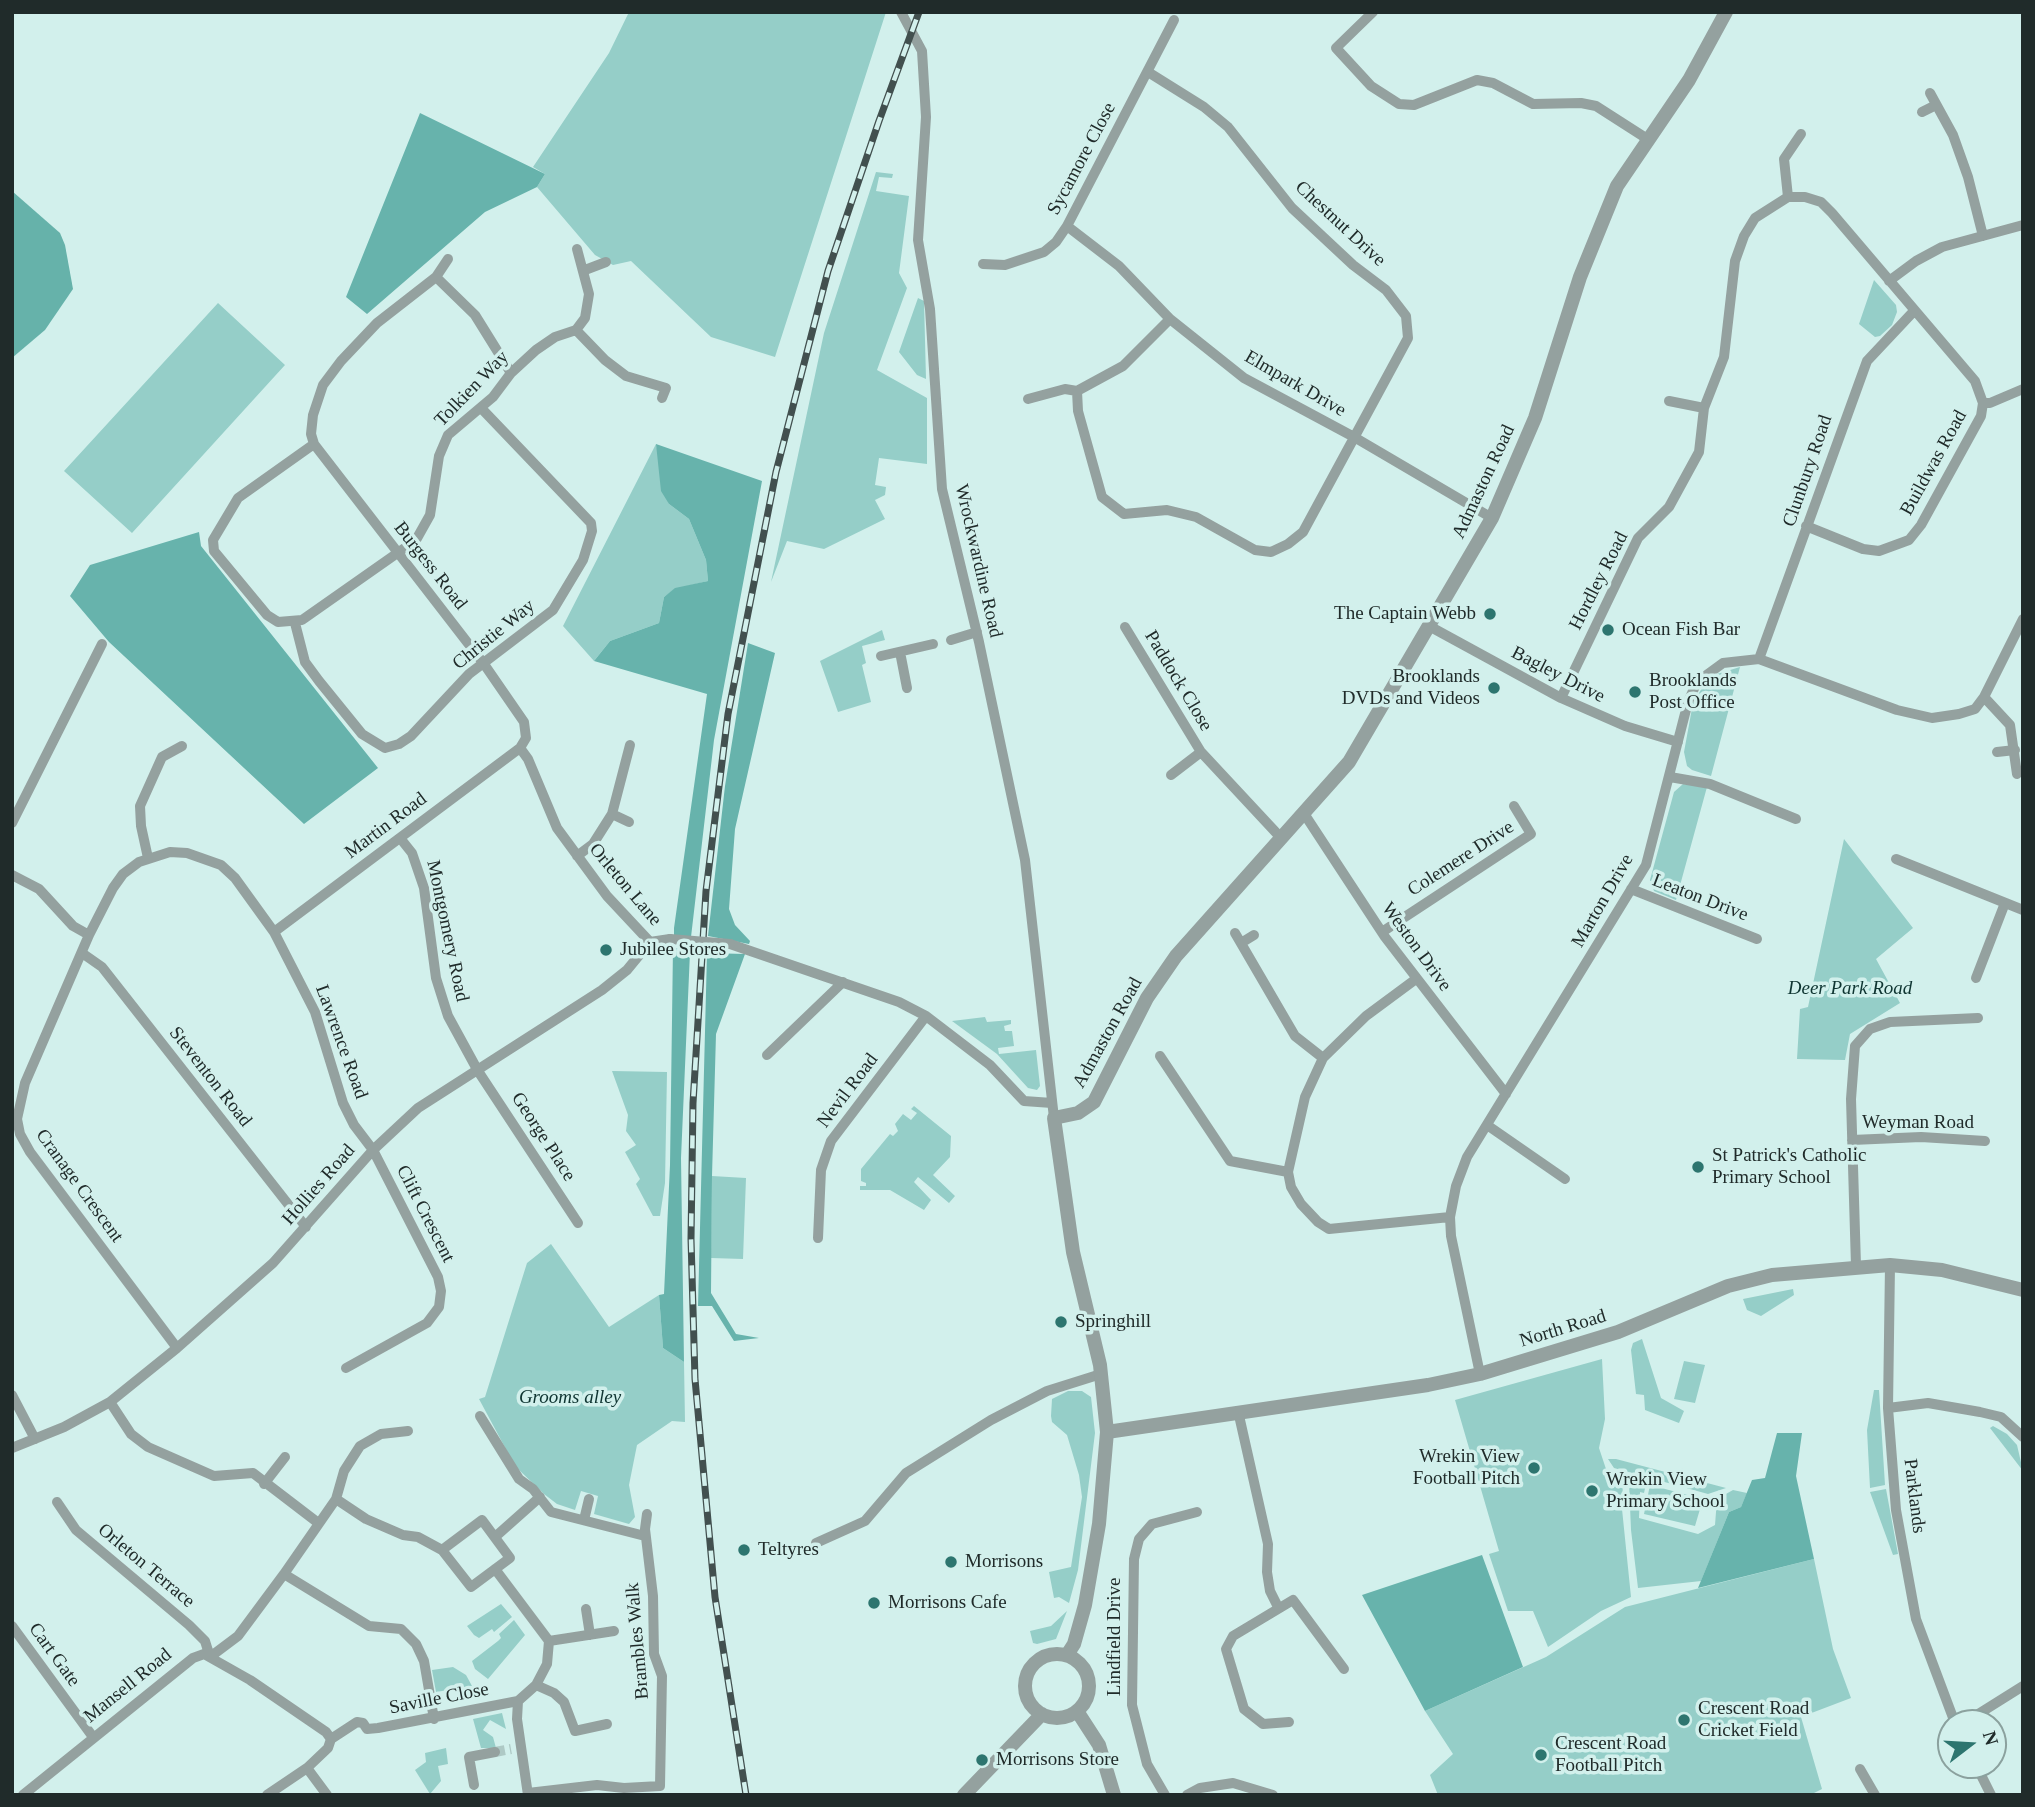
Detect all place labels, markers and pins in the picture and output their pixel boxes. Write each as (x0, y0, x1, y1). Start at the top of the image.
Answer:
place label: The Captain Webb (1334, 603, 1476, 625)
marker: The Captain Webb (1482, 606, 1498, 622)
place label: Ocean Fish Bar (1622, 619, 1740, 641)
marker: Ocean Fish Bar (1600, 622, 1616, 638)
place label: Brooklands DVDs and Videos (1342, 666, 1480, 710)
place label: Brooklands Post Office (1649, 670, 1737, 714)
marker: Brooklands DVDs and Videos (1486, 680, 1502, 696)
marker: Brooklands Post Office (1627, 684, 1643, 700)
place label: Jubilee Stores (620, 939, 726, 961)
marker: Jubilee Stores (598, 942, 614, 958)
place label: St Patrick's Catholic Primary School (1712, 1145, 1866, 1189)
marker: St Patrick's Catholic Primary School (1690, 1159, 1706, 1175)
place label: Springhill (1075, 1311, 1151, 1333)
marker: Springhill (1053, 1314, 1069, 1330)
place label: Wrekin View Football Pitch (1413, 1446, 1520, 1490)
marker: Wrekin View Football Pitch (1526, 1460, 1542, 1476)
place label: Wrekin View Primary School (1606, 1469, 1725, 1513)
marker: Wrekin View Primary School (1584, 1483, 1600, 1499)
place label: Teltyres (758, 1539, 819, 1561)
marker: Teltyres (736, 1542, 752, 1558)
place label: Morrisons (965, 1551, 1043, 1573)
marker: Morrisons (943, 1554, 959, 1570)
place label: Morrisons Cafe (888, 1592, 1007, 1614)
marker: Morrisons Cafe (866, 1595, 882, 1611)
place label: Crescent Road Cricket Field (1698, 1698, 1809, 1742)
marker: Crescent Road Cricket Field (1676, 1712, 1692, 1728)
place label: Crescent Road Football Pitch (1555, 1733, 1666, 1777)
marker: Crescent Road Football Pitch (1533, 1747, 1549, 1763)
place label: Morrisons Store (996, 1749, 1119, 1771)
marker: Morrisons Store (974, 1752, 990, 1768)

